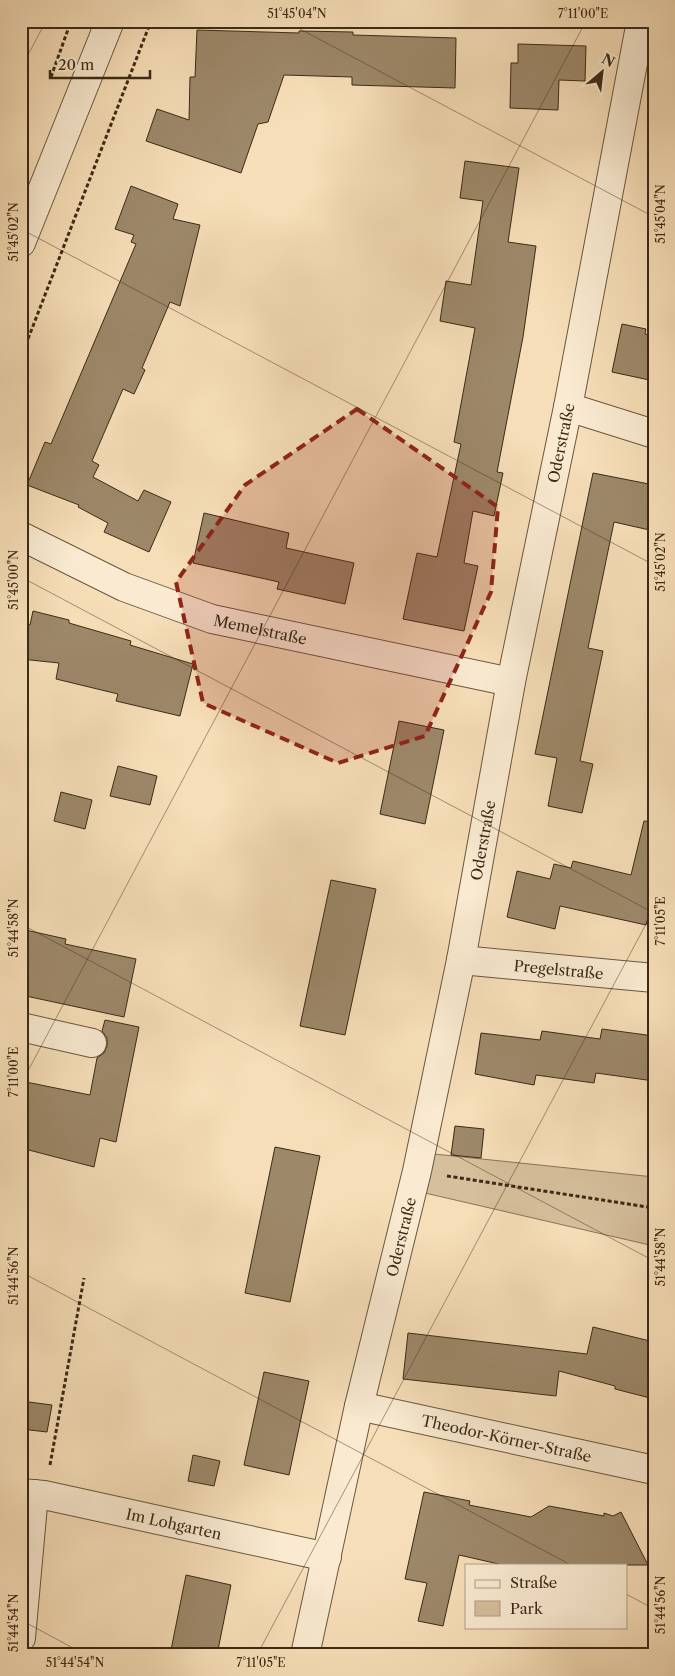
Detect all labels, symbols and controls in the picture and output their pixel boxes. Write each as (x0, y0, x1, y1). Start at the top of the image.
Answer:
text: 51°45'04"N (267, 6, 327, 21)
text: 7°11'00"E (558, 6, 608, 21)
scale bar (50, 48, 150, 80)
north arrow (578, 48, 628, 98)
text: N (599, 50, 618, 71)
text: 20 m (58, 55, 94, 74)
text: 51°45'04"N (653, 184, 668, 244)
text: 51°45'02"N (6, 202, 21, 262)
street label: Oderstraße (543, 401, 578, 485)
text: 51°45'02"N (653, 532, 668, 592)
text: 51°45'00"N (6, 550, 21, 610)
street label: Memelstraße (212, 610, 309, 648)
street label: Oderstraße (466, 799, 499, 882)
text: 7°11'05"E (653, 896, 668, 946)
text: 51°44'58"N (6, 898, 21, 957)
street label: Pregelstraße (513, 955, 604, 983)
text: 7°11'00"E (6, 1047, 21, 1097)
street label: Oderstraße (382, 1195, 420, 1279)
text: 51°44'58"N (653, 1227, 668, 1286)
text: 51°44'56"N (6, 1247, 21, 1305)
street label: Theodor-Körner-Straße (420, 1410, 593, 1466)
street label: Im Lohgarten (124, 1504, 224, 1543)
legend (465, 1564, 628, 1628)
text: Straße (510, 1573, 557, 1592)
text: 51°44'56"N (653, 1576, 668, 1634)
text: 51°44'54"N (6, 1594, 21, 1652)
text: Park (510, 1599, 544, 1618)
text: 51°44'54"N (46, 1655, 104, 1670)
text: 7°11'05"E (236, 1655, 286, 1670)

